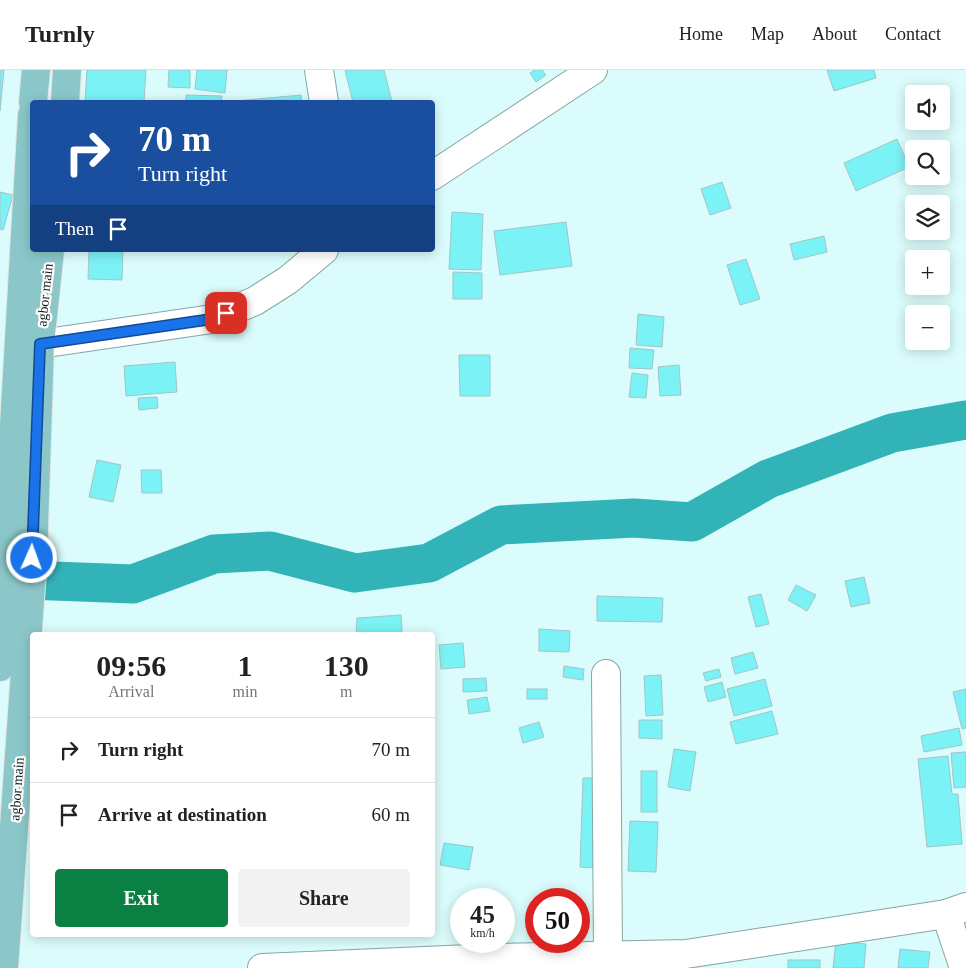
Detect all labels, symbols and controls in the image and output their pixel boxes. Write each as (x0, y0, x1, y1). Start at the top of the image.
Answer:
text: Turnly (25, 21, 95, 47)
text: Home (679, 24, 723, 44)
text: Map (751, 24, 784, 44)
text: About (812, 24, 857, 44)
text: Contact (885, 24, 941, 44)
map controls (905, 85, 950, 350)
button: sound (905, 85, 950, 130)
icon: right (55, 120, 120, 185)
text: 70 m (138, 120, 211, 159)
button: search (905, 140, 950, 185)
text: Turn right (138, 161, 227, 186)
button: layers (905, 195, 950, 240)
icon: arrive (104, 215, 132, 243)
text: Then (55, 218, 94, 239)
button: + (905, 250, 950, 295)
street label: agbor main (34, 263, 56, 327)
pin (205, 292, 247, 334)
icon: arrive (212, 299, 240, 327)
button: − (905, 305, 950, 350)
position arrow (5, 531, 57, 583)
text: 09:56 (96, 649, 166, 682)
text: 1 (237, 649, 252, 682)
text: 130 (324, 649, 369, 682)
text: Arrival (108, 683, 154, 700)
text: min (233, 683, 257, 700)
text: m (340, 683, 352, 700)
icon: right (55, 736, 83, 764)
text: Turn right (98, 739, 183, 760)
text: 70 m (371, 739, 410, 760)
street label: agbor main (7, 757, 27, 821)
icon: arrive (55, 801, 83, 829)
text: Arrive at destination (98, 804, 267, 825)
text: 60 m (371, 804, 410, 825)
button: Exit (55, 869, 228, 927)
button: Share (238, 869, 410, 927)
speed limit sign: 50 (525, 888, 590, 953)
text: 45 (470, 901, 495, 928)
text: km/h (470, 926, 495, 940)

